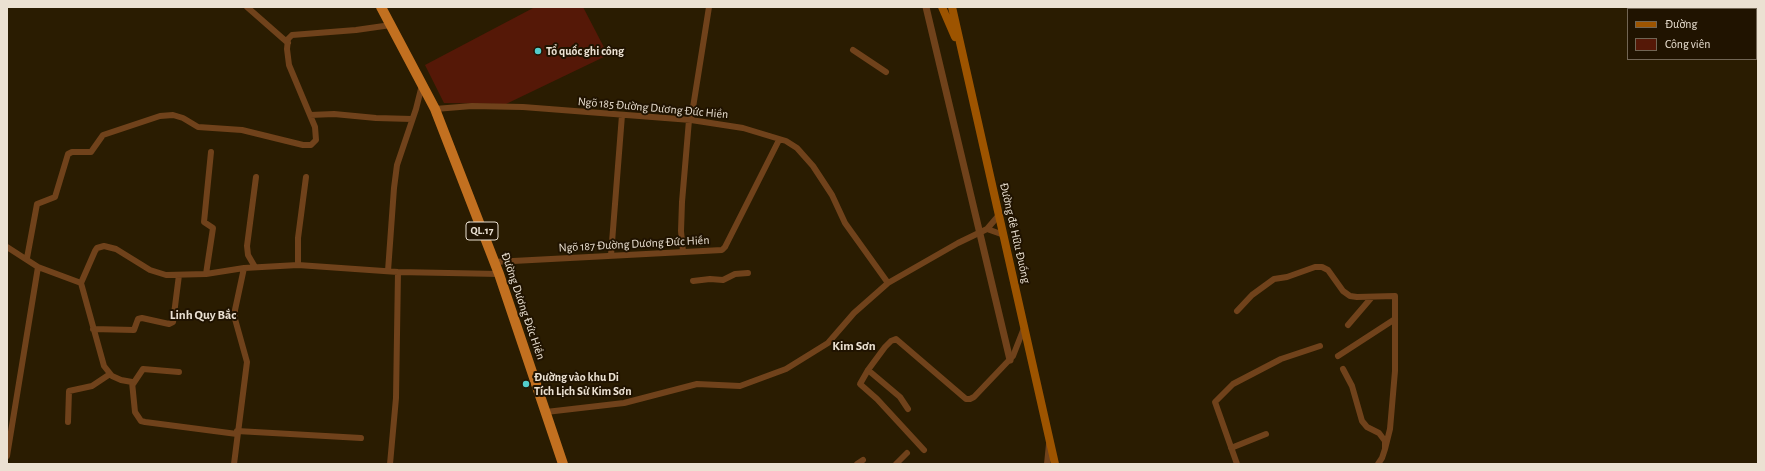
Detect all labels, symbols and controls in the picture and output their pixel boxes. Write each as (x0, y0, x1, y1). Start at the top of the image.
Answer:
legend (1627, 8, 1757, 60)
text: Đường (1665, 18, 1697, 30)
text: Công viên (1665, 38, 1711, 50)
place label: Tổ quốc ghi công (546, 44, 624, 58)
marker: Tổ quốc ghi công (533, 46, 543, 56)
street label: Ngõ 185 Đường Dương Đức Hiền (577, 94, 729, 122)
street label: Đường đê Hữu Đuống (996, 181, 1034, 285)
road number: QL.17 (466, 222, 498, 240)
street label: Ngõ 187 Đường Dương Đức Hiền (558, 233, 710, 255)
street label: Đường Dương Đức Hiền (498, 250, 548, 362)
district label: Linh Quy Bắc (170, 307, 236, 323)
district label: Kim Sơn (832, 338, 876, 354)
place label: Đường vào khu Di Tích Lịch Sử Kim Sơn (534, 370, 631, 398)
marker: Đường vào khu Di Tích Lịch Sử Kim Sơn (521, 379, 531, 389)

